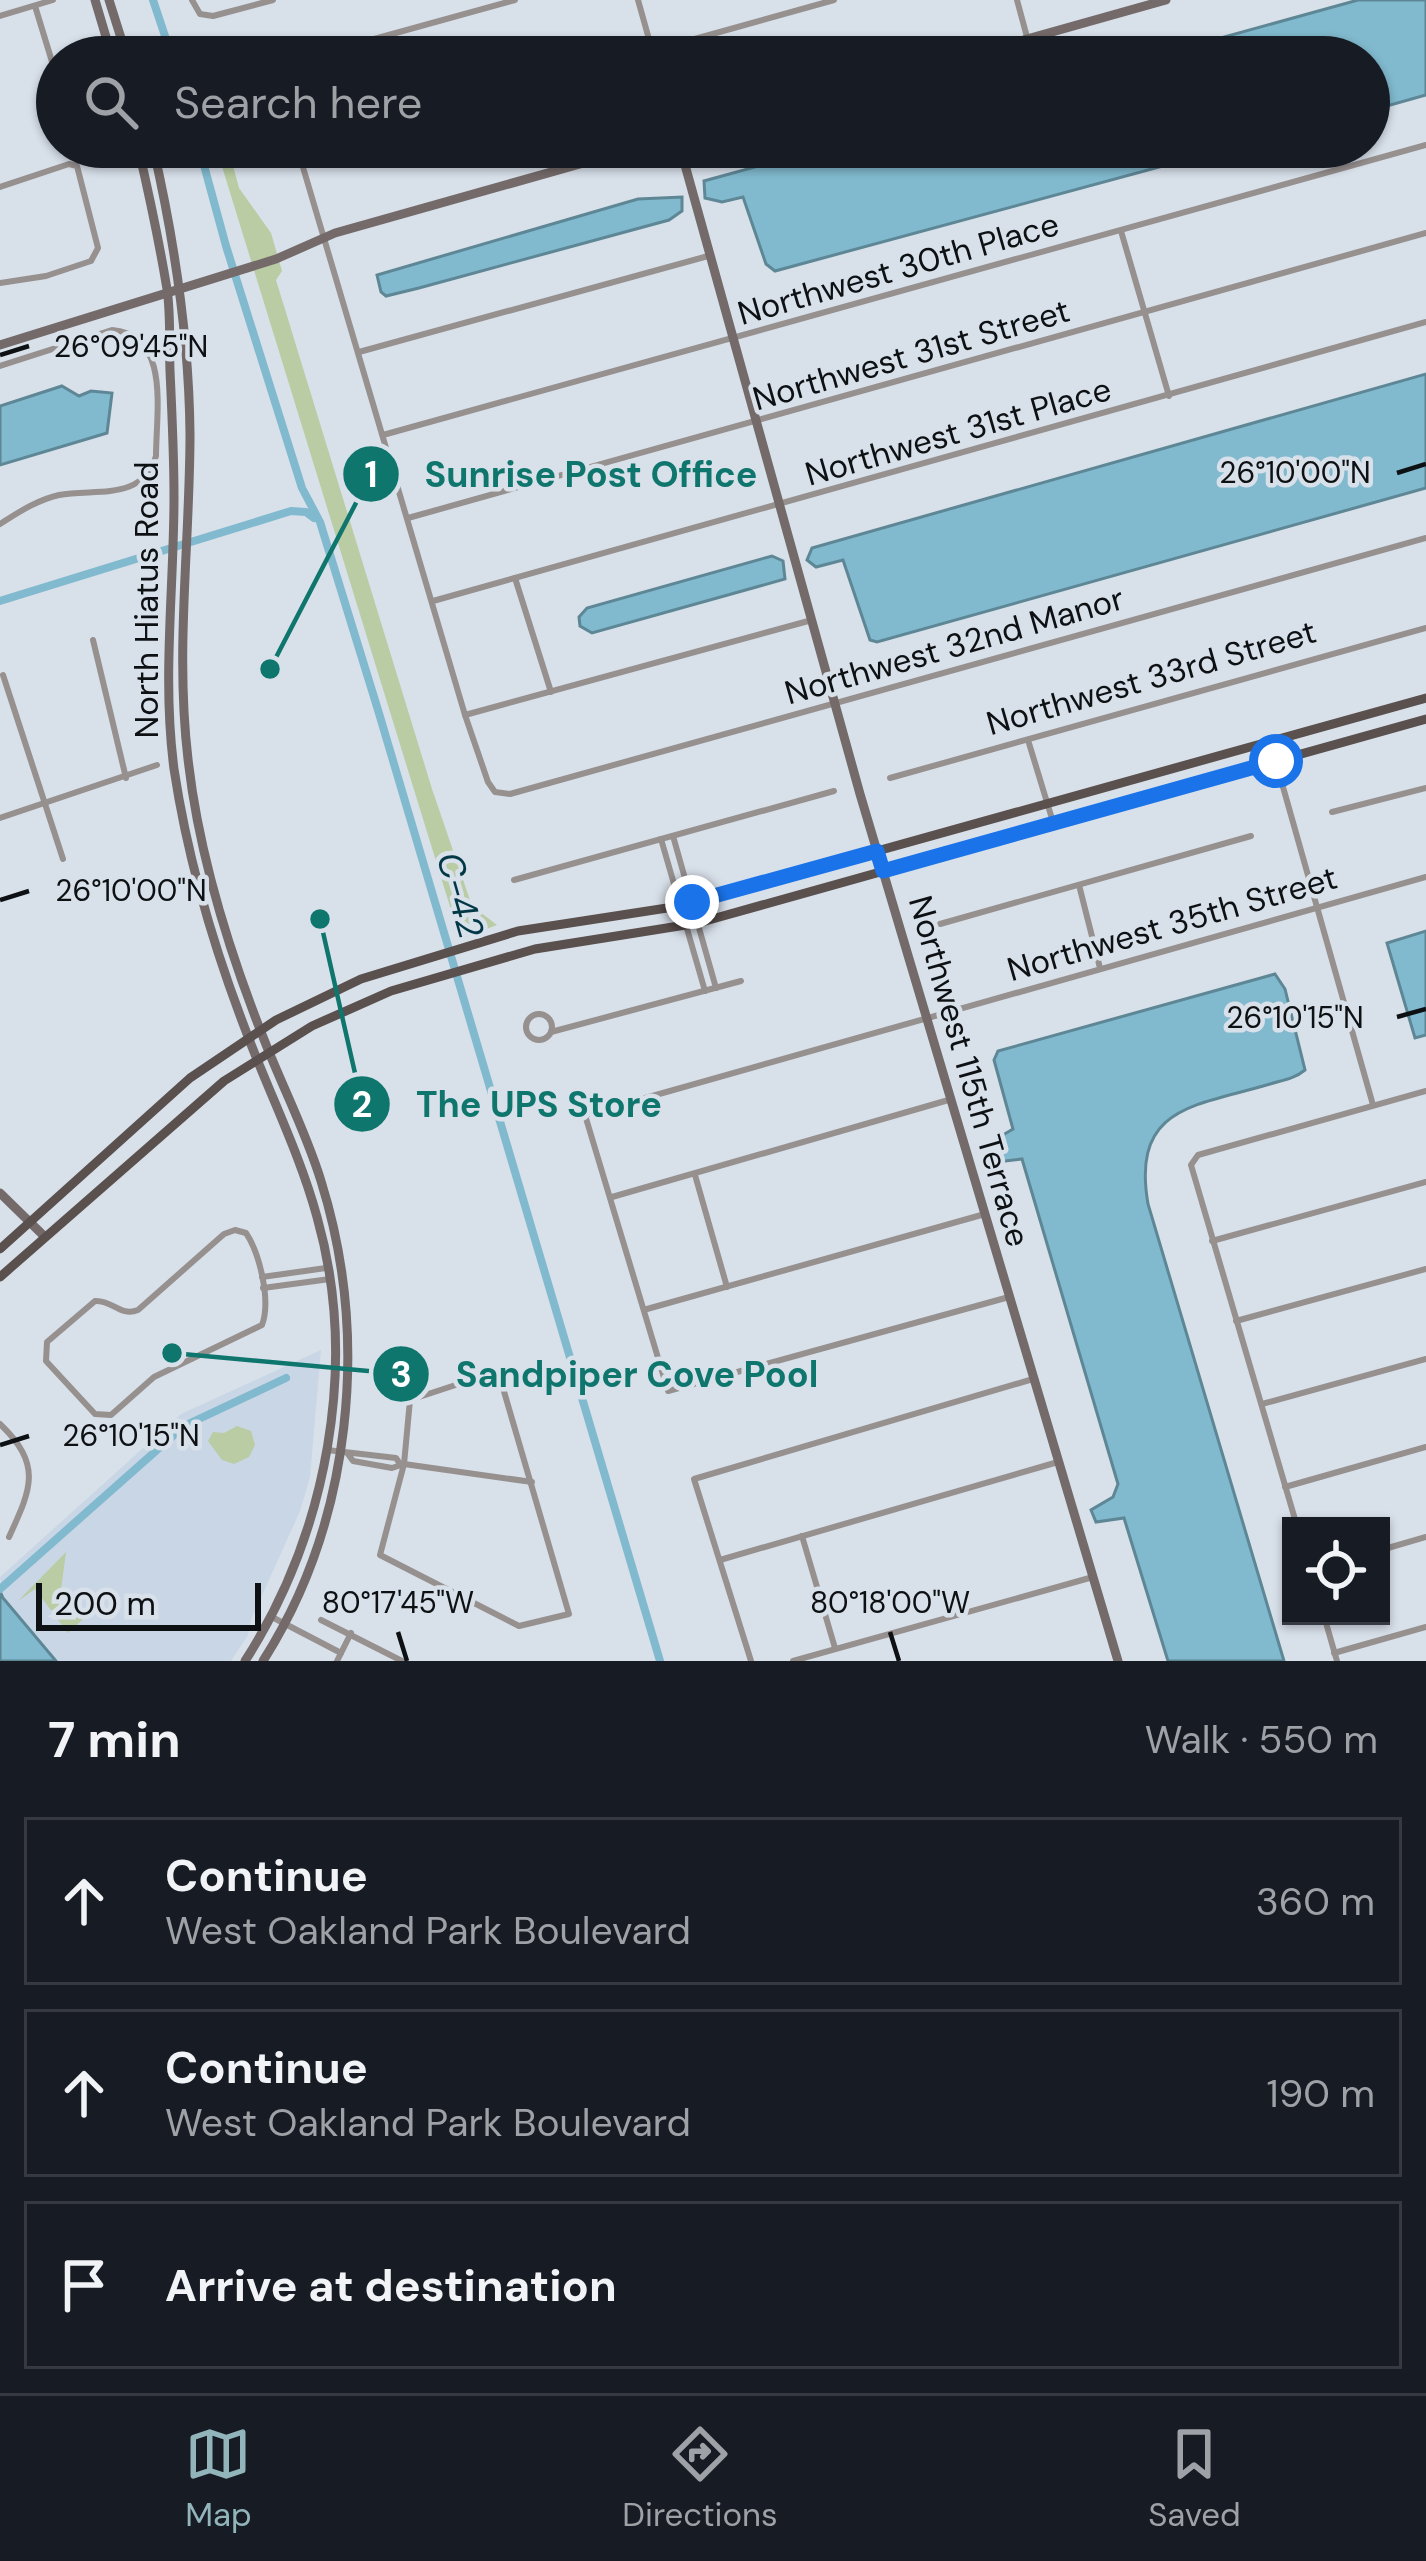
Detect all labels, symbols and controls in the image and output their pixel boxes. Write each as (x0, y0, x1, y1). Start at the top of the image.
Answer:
search box (36, 36, 1390, 168)
icon: search (78, 69, 144, 135)
text: Search here (174, 73, 422, 132)
street label: Northwest 30th Place (733, 202, 1064, 335)
street label: Northwest 31st Street (748, 289, 1075, 420)
text: 26°09'45"N (54, 327, 208, 366)
street label: Northwest 31st Place (800, 367, 1116, 496)
callout: Sunrise Post Office (341, 438, 782, 510)
text: 1 (364, 451, 378, 498)
text: Sunrise Post Office (425, 451, 757, 498)
text: 26°10'00"N (1219, 453, 1371, 492)
street label: North Hiatus Road (125, 461, 168, 739)
street label: Northwest 32nd Manor (780, 576, 1129, 714)
street label: Northwest 33rd Street (981, 610, 1321, 745)
route start (1249, 734, 1303, 788)
water label: C-42 (426, 847, 495, 944)
street label: Northwest 35th Street (1002, 856, 1342, 991)
text: 26°10'00"N (55, 871, 207, 910)
route end (665, 875, 719, 929)
street label: Northwest 115th Terrace (899, 891, 1040, 1252)
text: 26°10'15"N (1226, 998, 1364, 1037)
callout: The UPS Store (332, 1068, 686, 1140)
text: 2 (352, 1081, 372, 1128)
text: The UPS Store (416, 1081, 662, 1128)
callout: Sandpiper Cove Pool (371, 1338, 842, 1410)
text: 3 (390, 1351, 412, 1398)
text: Sandpiper Cove Pool (456, 1351, 818, 1398)
text: 26°10'15"N (62, 1416, 200, 1455)
map controls (1282, 1517, 1390, 1625)
button: locate (1282, 1517, 1390, 1625)
scale bar (36, 1577, 261, 1630)
text: 200 m (54, 1582, 156, 1625)
text: 80°17'45"W (322, 1583, 474, 1622)
text: 80°18'00"W (810, 1583, 970, 1622)
text: 7 min (48, 1706, 181, 1773)
text: Walk · 550 m (1145, 1714, 1378, 1765)
text: Continue (165, 1846, 368, 1905)
icon: ahead (51, 1868, 117, 1934)
text: 360 m (1256, 1876, 1375, 1927)
text: West Oakland Park Boulevard (165, 1905, 691, 1956)
text: Continue (165, 2038, 368, 2097)
icon: ahead (51, 2060, 117, 2126)
text: 190 m (1267, 2068, 1375, 2119)
text: West Oakland Park Boulevard (165, 2097, 691, 2148)
icon: arrive (51, 2252, 117, 2318)
text: Arrive at destination (165, 2256, 617, 2315)
tab: Map (185, 2421, 252, 2536)
tab: Directions (622, 2421, 778, 2536)
tab: Saved (1148, 2421, 1241, 2536)

